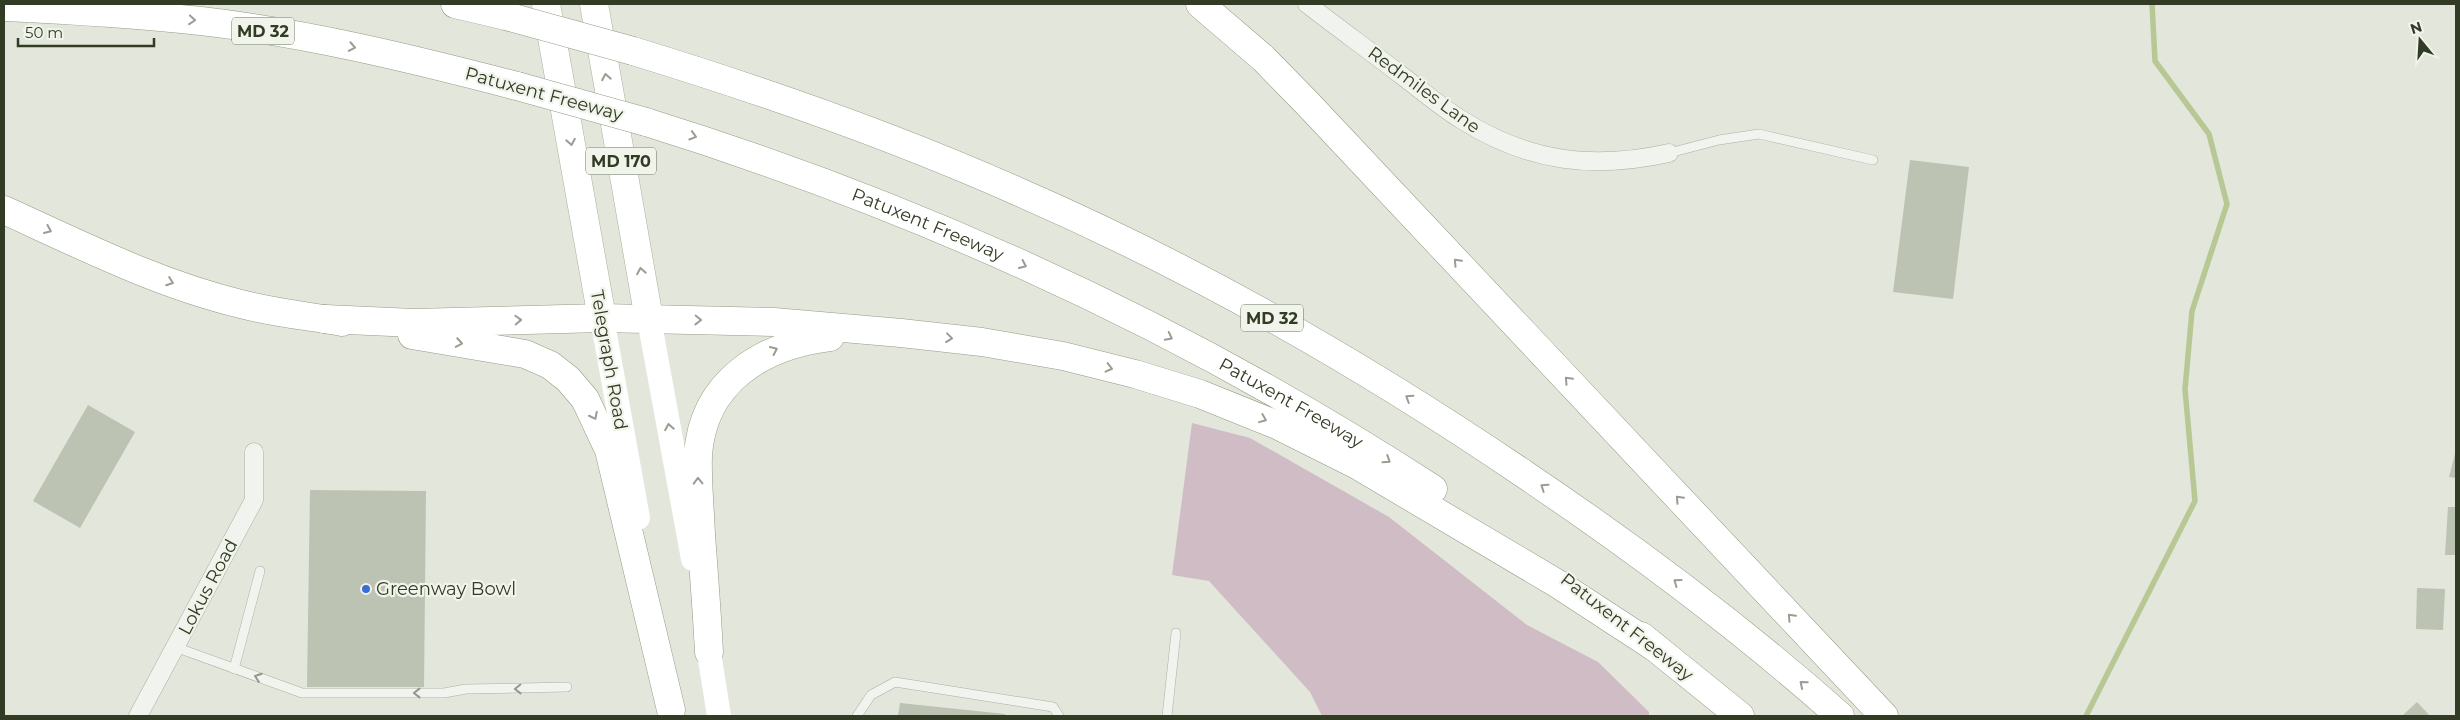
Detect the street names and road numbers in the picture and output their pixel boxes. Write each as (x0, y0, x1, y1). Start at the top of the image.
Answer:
road number: MD 32 (232, 18, 294, 44)
street label: Redmiles Lane (1364, 42, 1485, 138)
street label: Patuxent Freeway (463, 62, 625, 126)
road number: MD 170 (586, 148, 656, 175)
street label: Patuxent Freeway (849, 184, 1007, 266)
street label: Telegraph Road (586, 288, 632, 432)
road number: MD 32 (1241, 304, 1303, 332)
street label: Patuxent Freeway (1215, 353, 1367, 453)
street label: Lokus Road (174, 535, 242, 639)
street label: Patuxent Freeway (1556, 568, 1698, 686)

